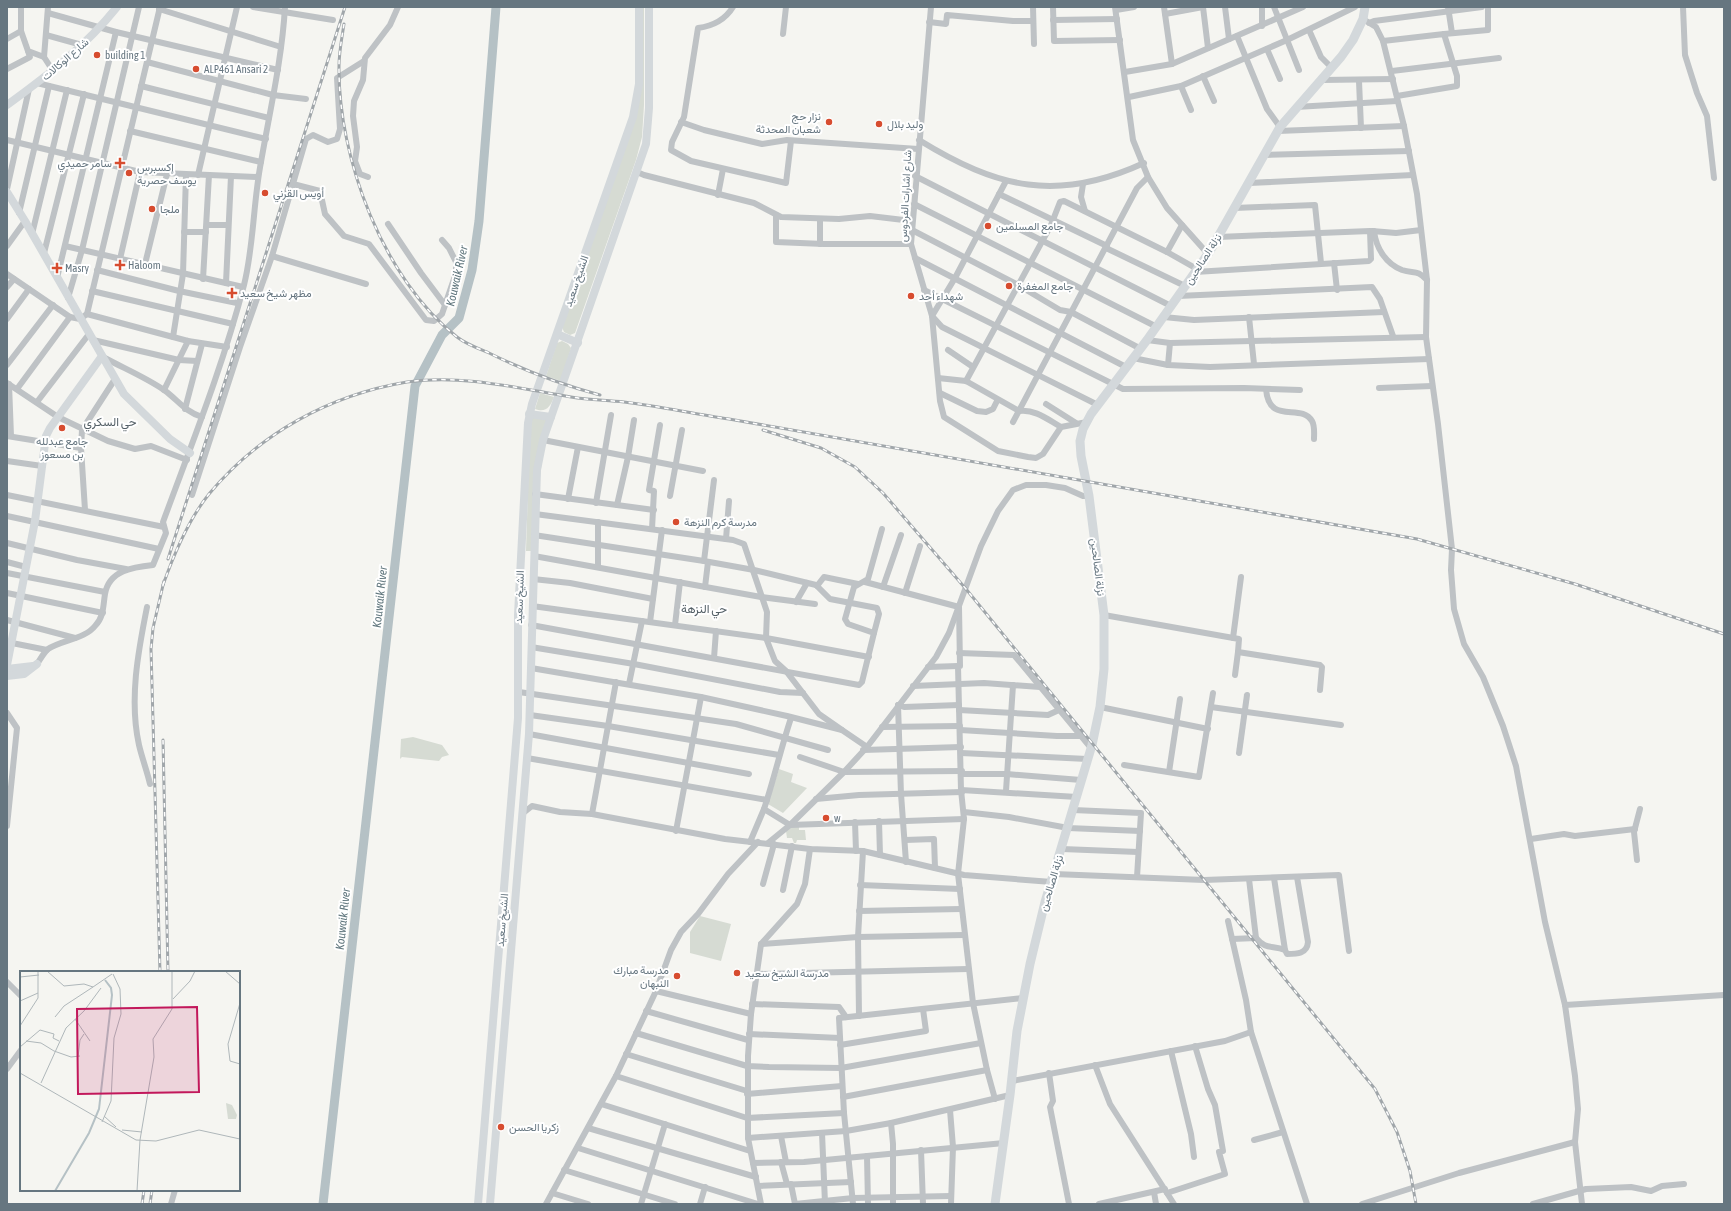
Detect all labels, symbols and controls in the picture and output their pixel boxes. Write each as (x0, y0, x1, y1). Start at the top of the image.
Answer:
street label: شارع الوكالات (39, 35, 92, 84)
place label: building 1 (105, 49, 145, 61)
marker: building 1 (92, 50, 102, 60)
place label: ALP461 Ansari 2 (204, 63, 268, 75)
marker: ALP461 Ansari 2 (191, 64, 201, 74)
place label: نزار حج شعبان المحدثة (756, 110, 821, 136)
marker: نزار حج شعبان المحدثة (824, 117, 834, 127)
place label: وليد بلال (887, 118, 923, 131)
marker: وليد بلال (874, 119, 884, 129)
street label: شارع اشارات الفردوس (897, 149, 915, 242)
place label: سامر حميدي (58, 157, 112, 173)
marker: سامر حميدي (115, 158, 125, 168)
place label: إكسبرس يوسف حصرية (137, 161, 197, 187)
marker: إكسبرس يوسف حصرية (124, 168, 134, 178)
place label: أويس القرني (273, 187, 324, 203)
marker: أويس القرني (260, 188, 270, 198)
place label: ملجا (160, 203, 180, 216)
marker: ملجا (147, 204, 157, 214)
place label: جامع المسلمين (996, 220, 1064, 234)
marker: جامع المسلمين (983, 221, 993, 231)
street label: نزلة الصالحين (1182, 231, 1225, 287)
water label: Kouwaik River (443, 244, 471, 308)
street label: الشيخ سعيد (562, 254, 592, 309)
place label: Haloom (128, 259, 161, 271)
marker: Haloom (115, 260, 125, 270)
place label: Masry (65, 262, 90, 274)
marker: Masry (52, 263, 62, 273)
place label: جامع المغفرة (1017, 280, 1074, 294)
marker: جامع المغفرة (1004, 281, 1014, 291)
place label: مظهر شيخ سعيد (240, 287, 312, 301)
marker: مظهر شيخ سعيد (227, 288, 237, 298)
place label: شهداء أحد (919, 290, 964, 303)
marker: شهداء أحد (906, 291, 916, 301)
district label: حي السكري (83, 415, 137, 432)
marker: جامع عبدلله بن مسعوز (57, 423, 67, 433)
place label: جامع عبدلله بن مسعوز (36, 435, 88, 461)
place label: مدرسة كرم النزهة (684, 516, 757, 530)
marker: مدرسة كرم النزهة (671, 517, 681, 527)
street label: نزلة الصالحين (1088, 537, 1107, 597)
water label: Kouwaik River (370, 565, 390, 629)
street label: الشيخ سعيد (512, 570, 528, 624)
district label: حي النزهة (681, 602, 727, 619)
place label: w (834, 812, 841, 824)
marker: w (821, 813, 831, 823)
street label: نزلة الصالحين (1037, 853, 1066, 913)
water label: Kouwaik River (333, 887, 353, 951)
street label: الشيخ سعيد (494, 893, 512, 947)
place label: مدرسة مبارك النبهان (613, 964, 669, 990)
place label: مدرسة الشيخ سعيد (745, 967, 829, 981)
marker: مدرسة الشيخ سعيد (732, 968, 742, 978)
inset map (20, 971, 240, 1191)
marker: مدرسة مبارك النبهان (672, 971, 682, 981)
place label: زكريا الحسن (509, 1121, 559, 1134)
marker: زكريا الحسن (496, 1122, 506, 1132)

